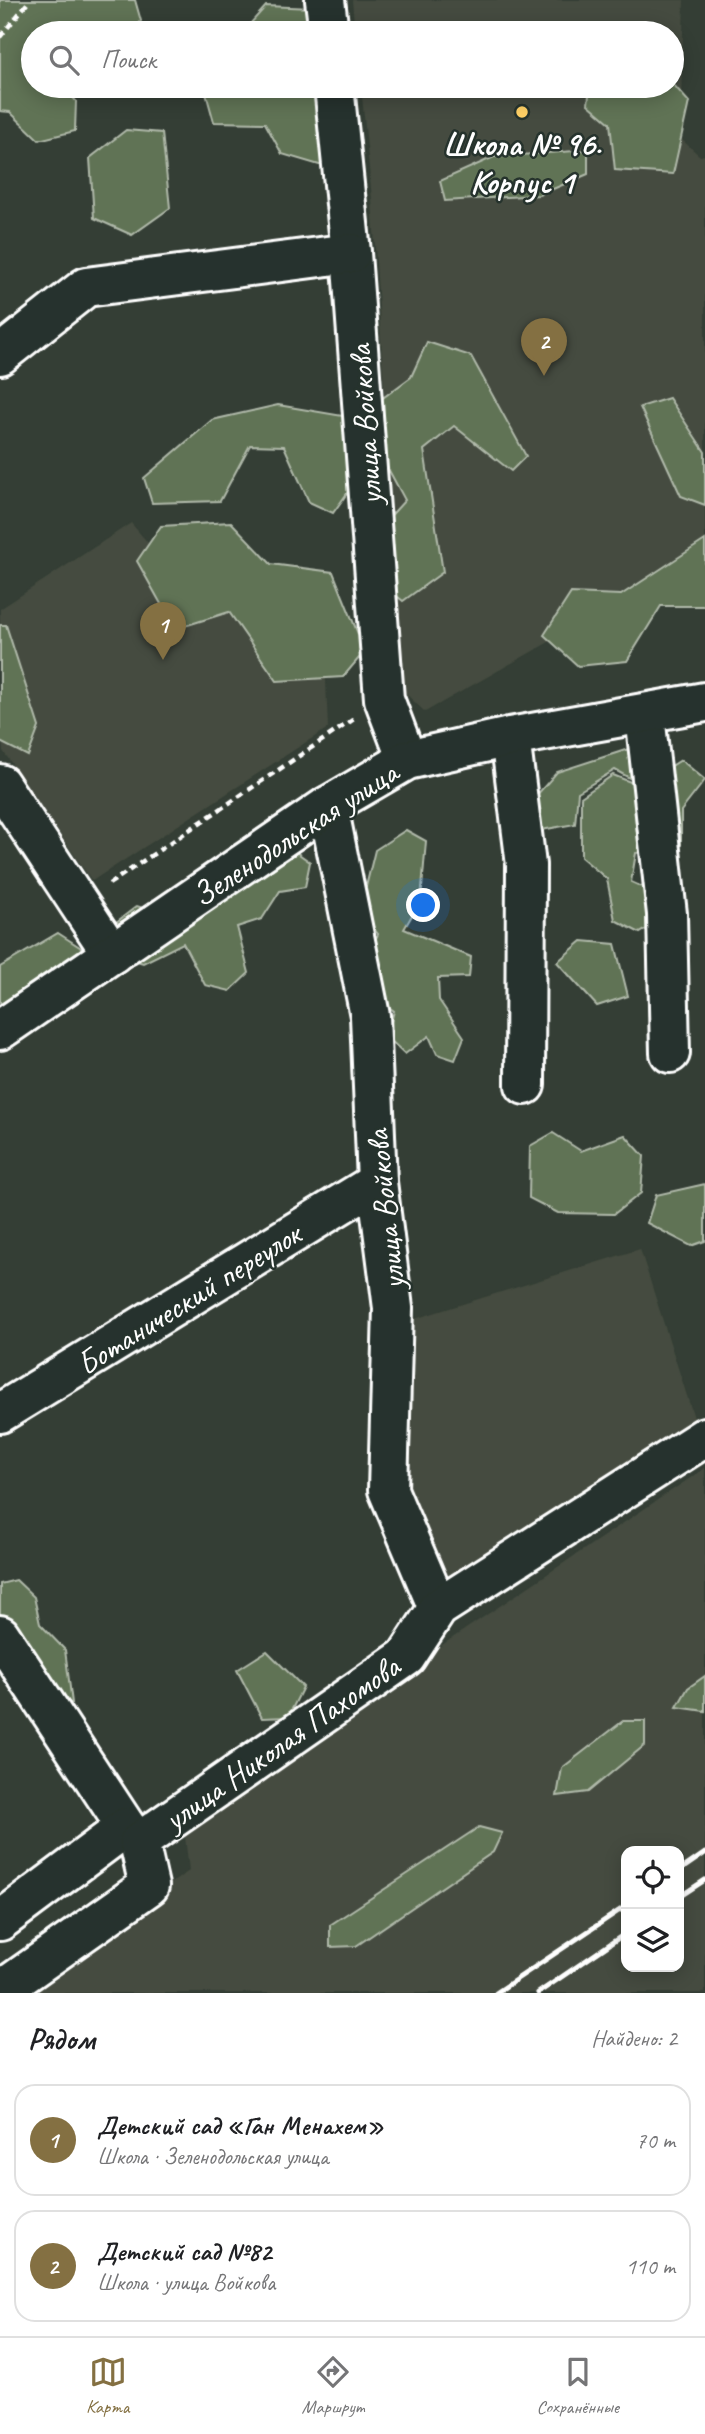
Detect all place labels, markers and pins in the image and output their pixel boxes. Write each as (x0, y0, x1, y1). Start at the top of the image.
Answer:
marker: Школа № 96. Корпус 1 (514, 104, 530, 120)
place label: Школа № 96. Корпус 1 (443, 123, 602, 203)
pin: 2 (521, 318, 567, 376)
pin: 1 (140, 602, 186, 660)

